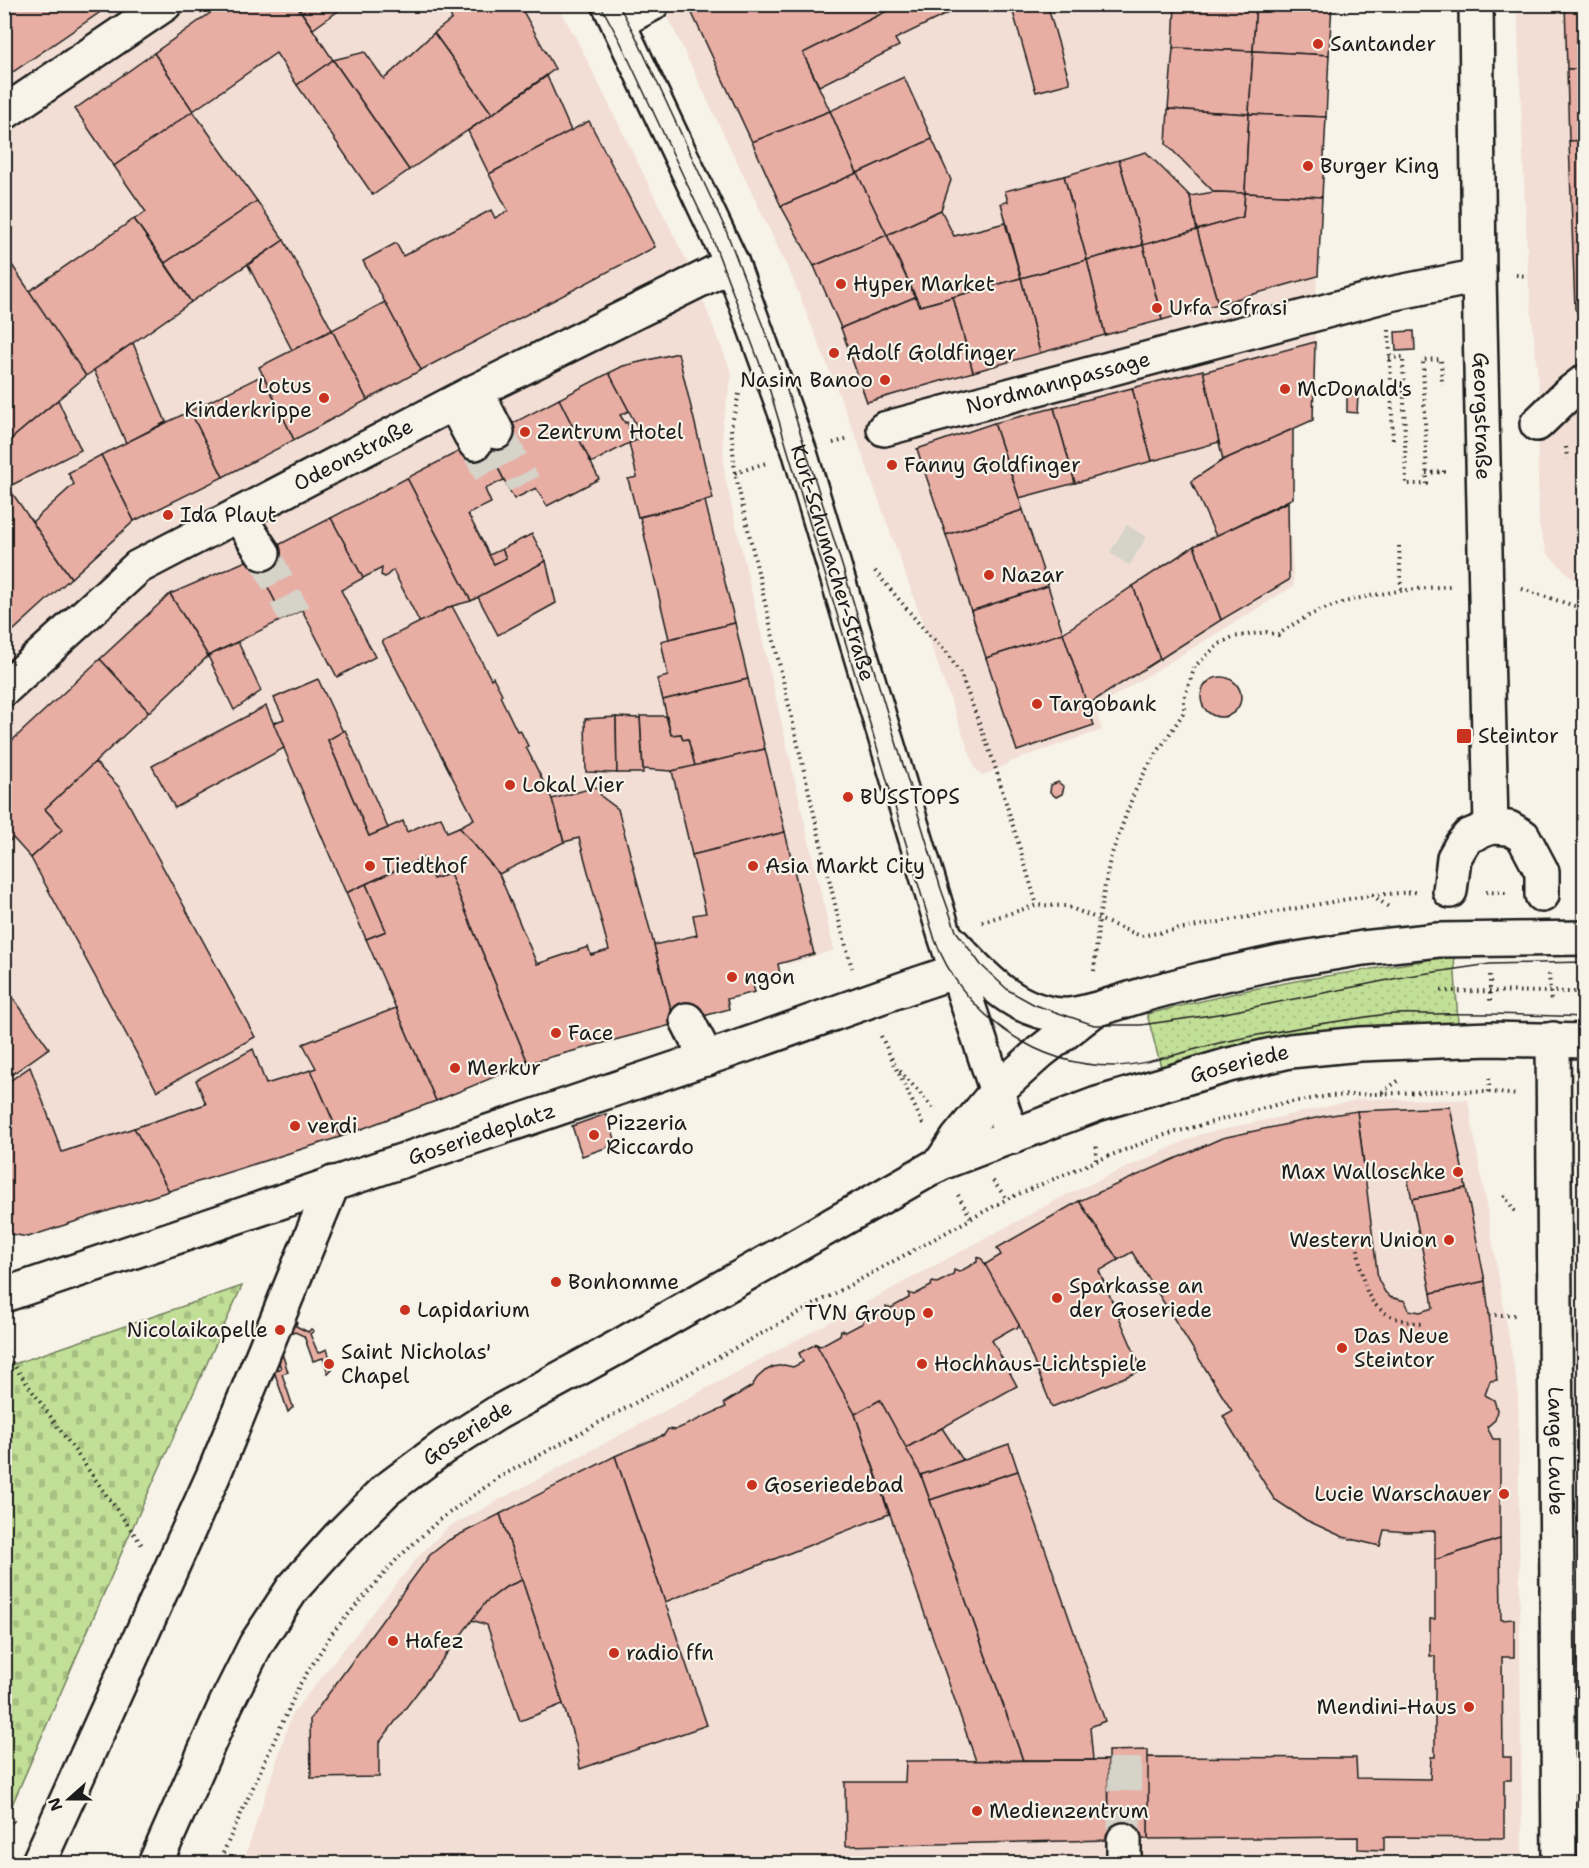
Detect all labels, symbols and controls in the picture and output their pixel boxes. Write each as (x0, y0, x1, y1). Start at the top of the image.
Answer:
place label: Santander (1330, 30, 1436, 58)
marker: Santander (1311, 37, 1325, 51)
place label: Burger King (1320, 152, 1439, 180)
marker: Burger King (1301, 159, 1315, 173)
place label: Hyper Market (853, 270, 995, 298)
marker: Hyper Market (834, 277, 848, 291)
place label: Urfa Sofrasi (1169, 294, 1288, 322)
marker: Urfa Sofrasi (1150, 301, 1164, 315)
place label: Adolf Goldfinger (846, 339, 1016, 367)
street label: Nordmannpassage (963, 345, 1153, 421)
marker: Adolf Goldfinger (827, 346, 841, 360)
street label: Georgstraße (1467, 352, 1497, 480)
place label: Nasim Banoo (740, 366, 873, 394)
place label: Lotus Kinderkrippe (184, 372, 312, 424)
marker: Nasim Banoo (878, 373, 892, 387)
place label: McDonald's (1297, 375, 1412, 403)
marker: McDonald's (1278, 382, 1292, 396)
marker: Lotus Kinderkrippe (317, 391, 331, 405)
street label: Odeonstraße (289, 412, 418, 498)
place label: Zentrum Hotel (537, 418, 684, 446)
marker: Zentrum Hotel (518, 425, 532, 439)
street label: Kurt-Schumacher-Straße (784, 440, 882, 684)
place label: Fanny Goldfinger (904, 451, 1081, 479)
marker: Fanny Goldfinger (885, 458, 899, 472)
place label: Ida Plaut (180, 501, 277, 529)
marker: Ida Plaut (161, 508, 175, 522)
place label: Nazar (1001, 561, 1064, 589)
marker: Nazar (982, 568, 996, 582)
place label: Targobank (1049, 690, 1157, 718)
marker: Targobank (1030, 697, 1044, 711)
place label: Steintor (1478, 722, 1559, 750)
marker: Steintor (1455, 727, 1473, 745)
place label: Lokal Vier (522, 771, 625, 799)
marker: Lokal Vier (503, 778, 517, 792)
place label: BUSSTOPS (860, 783, 960, 811)
marker: BUSSTOPS (841, 790, 855, 804)
place label: Tiedthof (382, 852, 467, 880)
place label: Asia Markt City (765, 852, 925, 880)
marker: Tiedthof (363, 859, 377, 873)
marker: Asia Markt City (746, 859, 760, 873)
place label: ngon (744, 963, 795, 991)
marker: ngon (725, 970, 739, 984)
place label: Face (568, 1019, 614, 1047)
marker: Face (549, 1026, 563, 1040)
street label: Goseriede (1186, 1038, 1292, 1090)
place label: Merkur (467, 1054, 541, 1082)
marker: Merkur (448, 1061, 462, 1075)
street label: Goseriedeplatz (404, 1096, 559, 1172)
place label: Pizzeria Riccardo (606, 1109, 694, 1161)
place label: verdi (307, 1112, 358, 1140)
marker: verdi (288, 1119, 302, 1133)
marker: Pizzeria Riccardo (587, 1128, 601, 1142)
place label: Max Walloschke (1281, 1158, 1446, 1186)
marker: Max Walloschke (1451, 1165, 1465, 1179)
place label: Western Union (1289, 1226, 1437, 1254)
marker: Western Union (1442, 1233, 1456, 1247)
place label: Bonhomme (568, 1268, 679, 1296)
place label: Sparkasse an der Goseriede (1069, 1272, 1212, 1324)
marker: Bonhomme (549, 1275, 563, 1289)
marker: Sparkasse an der Goseriede (1050, 1291, 1064, 1305)
place label: Lapidarium (417, 1296, 530, 1324)
place label: TVN Group (805, 1299, 916, 1327)
marker: Lapidarium (398, 1303, 412, 1317)
marker: TVN Group (921, 1306, 935, 1320)
place label: Nicolaikapelle (126, 1316, 268, 1344)
place label: Das Neue Steintor (1354, 1322, 1449, 1374)
marker: Nicolaikapelle (273, 1323, 287, 1337)
place label: Saint Nicholas' Chapel (341, 1338, 491, 1390)
marker: Das Neue Steintor (1335, 1341, 1349, 1355)
place label: Hochhaus-Lichtspiele (934, 1350, 1147, 1378)
marker: Saint Nicholas' Chapel (322, 1357, 336, 1371)
marker: Hochhaus-Lichtspiele (915, 1357, 929, 1371)
street label: Lange Laube (1542, 1386, 1570, 1516)
street label: Goseriede (417, 1393, 517, 1472)
place label: Goseriedebad (764, 1471, 904, 1499)
marker: Goseriedebad (745, 1478, 759, 1492)
place label: Lucie Warschauer (1314, 1480, 1492, 1508)
marker: Lucie Warschauer (1497, 1487, 1511, 1501)
place label: Hafez (405, 1627, 464, 1655)
marker: Hafez (386, 1634, 400, 1648)
place label: radio ffn (626, 1639, 714, 1667)
marker: radio ffn (607, 1646, 621, 1660)
place label: Mendini-Haus (1317, 1693, 1457, 1721)
marker: Mendini-Haus (1462, 1700, 1476, 1714)
north arrow (39, 1769, 99, 1829)
text: N (43, 1795, 68, 1814)
place label: Medienzentrum (989, 1797, 1149, 1825)
marker: Medienzentrum (970, 1804, 984, 1818)

